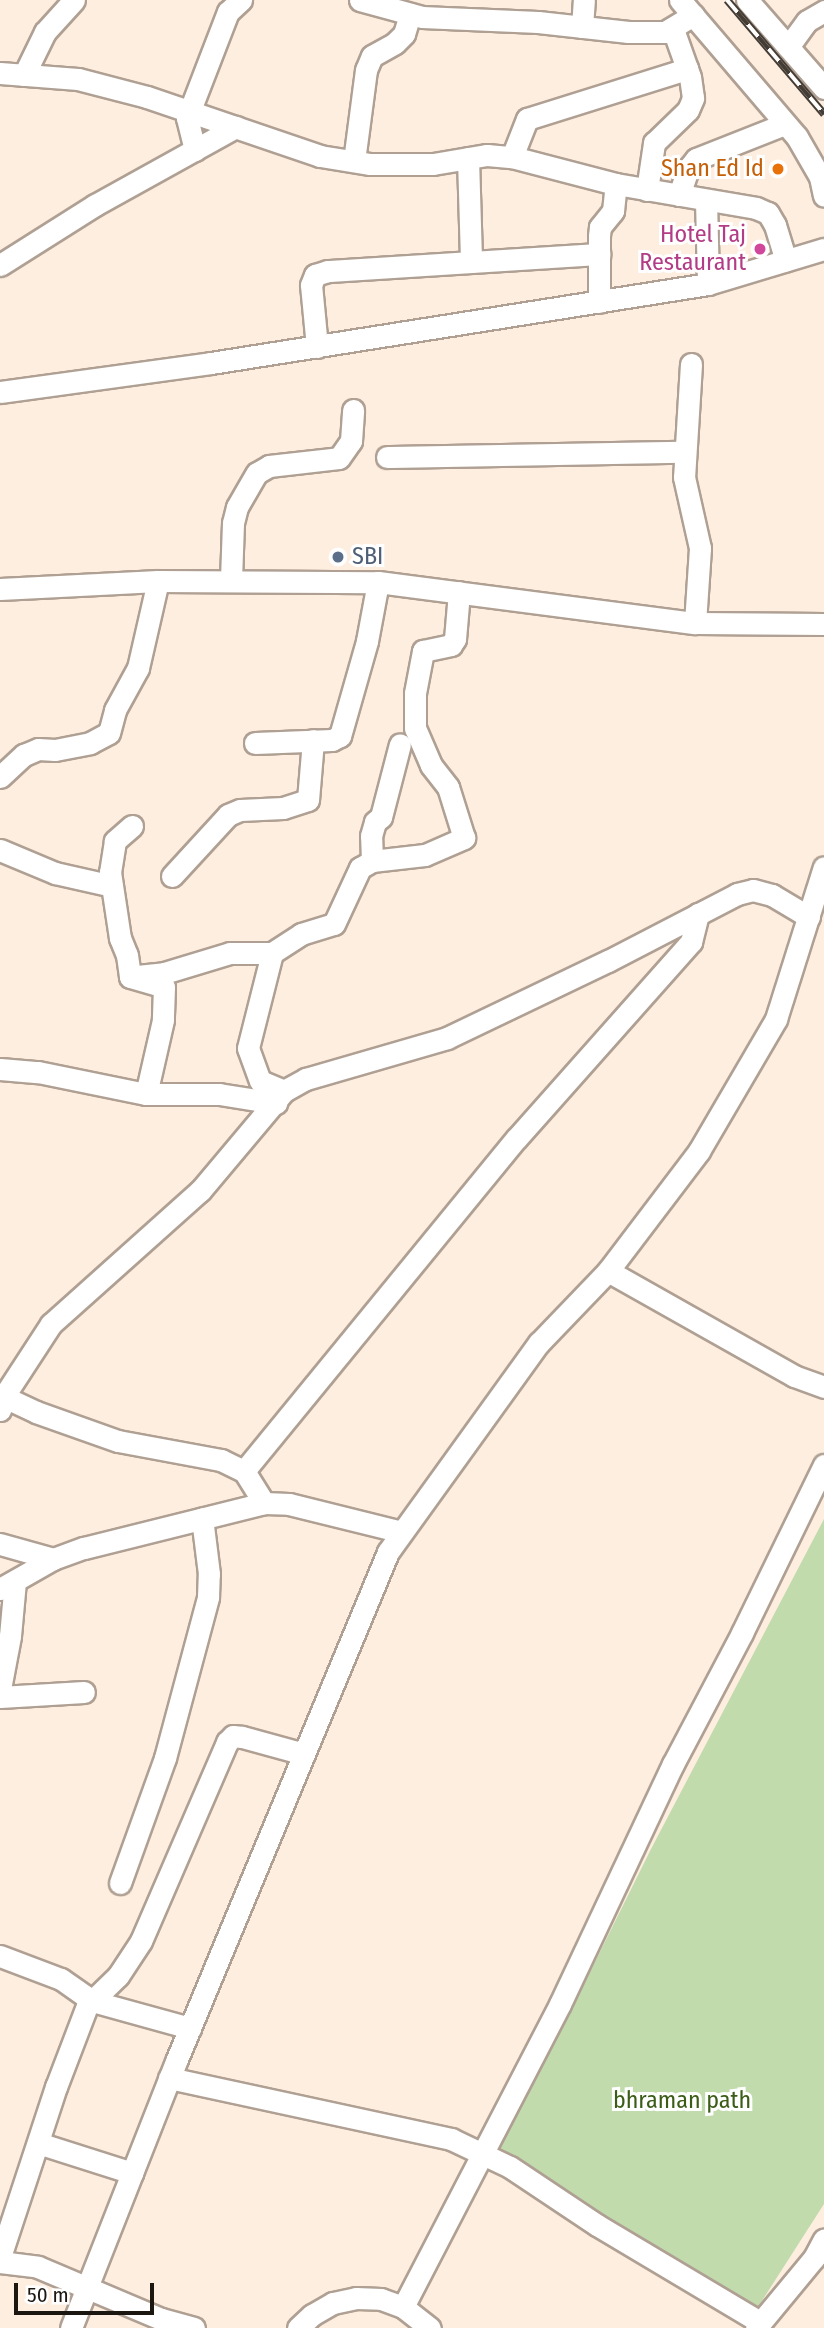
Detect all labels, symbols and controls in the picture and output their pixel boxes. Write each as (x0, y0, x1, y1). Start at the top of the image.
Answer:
place label: Shan Ed Id (661, 155, 764, 183)
marker: Shan Ed Id (770, 161, 786, 177)
place label: Hotel Taj Restaurant (639, 221, 746, 277)
marker: Hotel Taj Restaurant (752, 241, 768, 257)
place label: SBI (352, 543, 383, 571)
marker: SBI (330, 549, 346, 565)
park label: bhraman path (613, 2087, 751, 2115)
scale bar (18, 2268, 158, 2312)
text: 50 m (27, 2282, 69, 2308)

